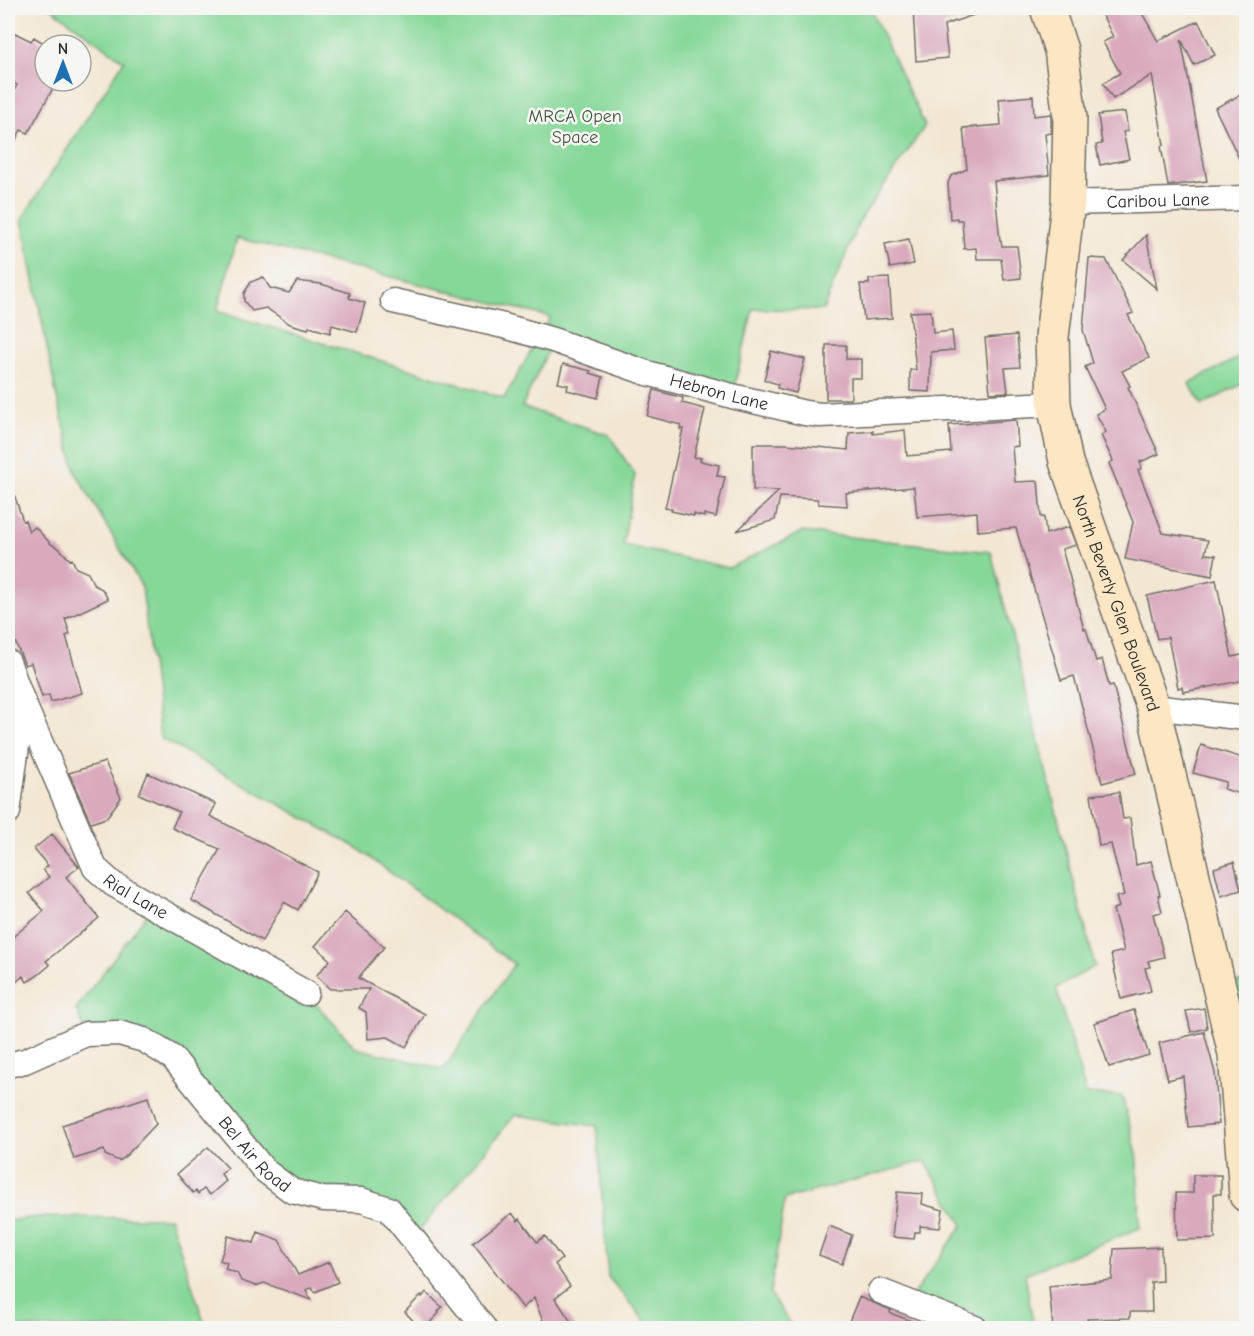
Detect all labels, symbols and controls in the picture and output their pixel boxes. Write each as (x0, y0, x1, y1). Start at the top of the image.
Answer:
north arrow (33, 33, 93, 93)
text: N (58, 40, 68, 58)
park label: MRCA Open Space (528, 106, 622, 148)
street label: Caribou Lane (1106, 189, 1210, 213)
street label: Hebron Lane (667, 370, 770, 415)
street label: North Beverly Glen Boulevard (1068, 492, 1164, 715)
street label: Rial Lane (99, 870, 171, 924)
street label: Bel Air Road (214, 1112, 295, 1197)

